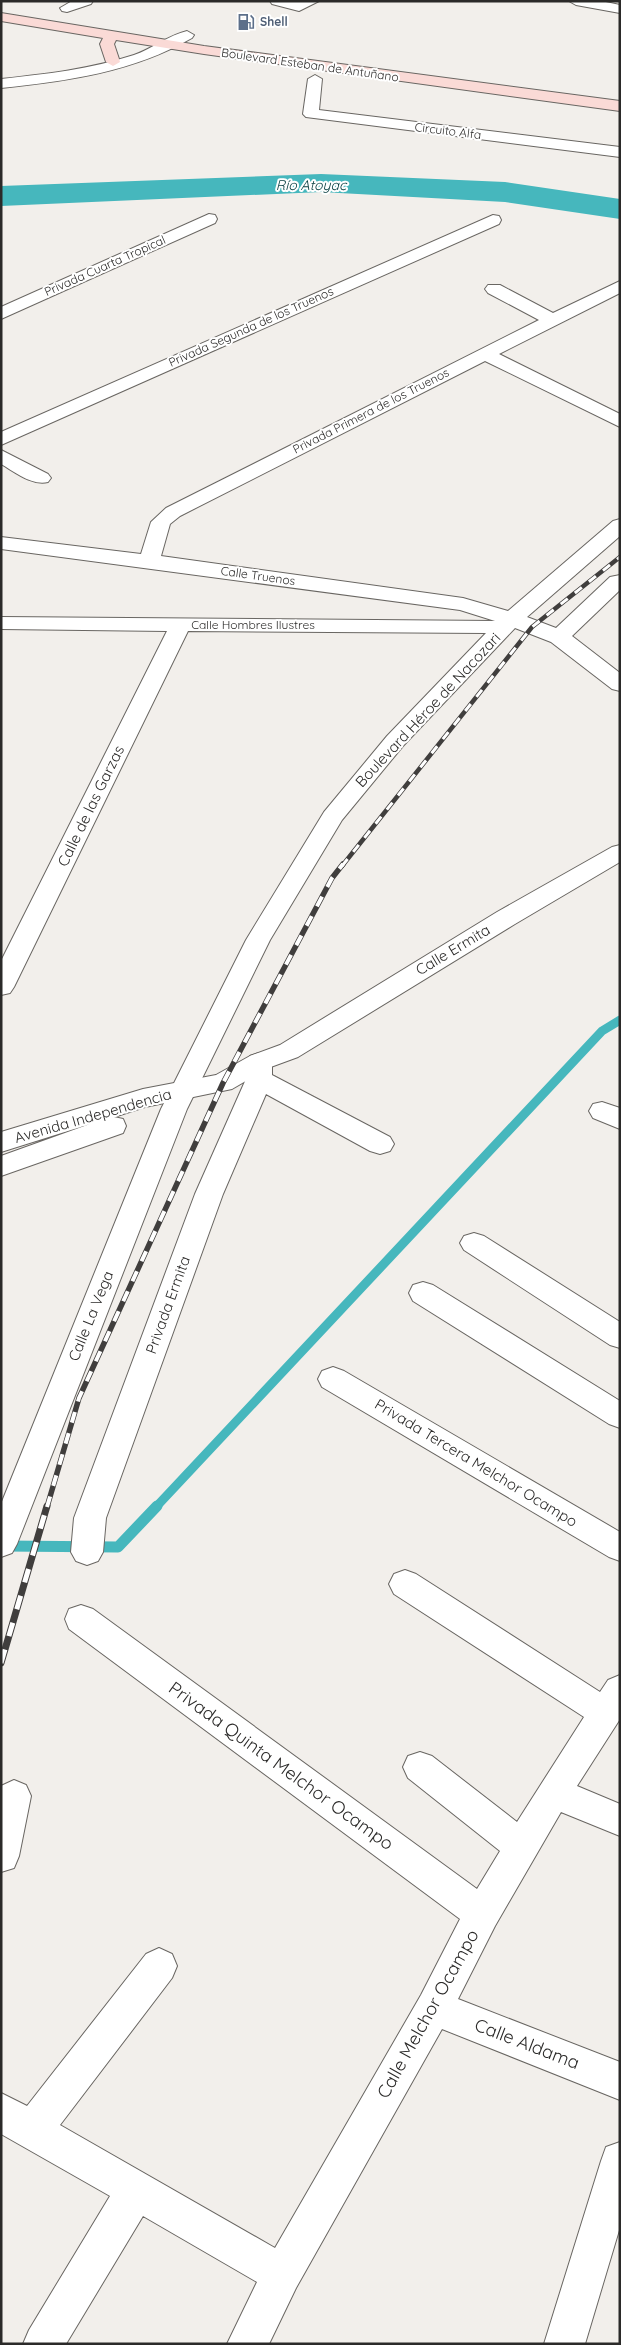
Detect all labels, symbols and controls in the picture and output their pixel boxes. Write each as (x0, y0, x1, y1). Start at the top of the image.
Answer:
fuel station icon: Shell (236, 12, 256, 32)
place label: Shell (260, 14, 288, 29)
street label: Boulevard Esteban de Antuñano (220, 45, 400, 84)
street label: Circuito Alfa (414, 119, 482, 142)
water label: Río Atoyac (276, 176, 348, 194)
street label: Privada Cuarta Tropical (42, 232, 168, 299)
street label: Privada Segunda de los Truenos (166, 283, 336, 370)
street label: Privada Primera de los Truenos (290, 364, 452, 457)
street label: Calle Truenos (220, 563, 297, 588)
street label: Calle Hombres Ilustres (191, 617, 315, 632)
street label: Boulevard Héroe de Nacozari (351, 628, 504, 791)
street label: Calle de las Garzas (53, 742, 128, 869)
street label: Calle Ermita (412, 920, 493, 979)
street label: Avenida Independencia (12, 1084, 173, 1147)
street label: Privada Ermita (141, 1253, 194, 1356)
street label: Calle La Vega (64, 1268, 117, 1364)
street label: Privada Tercera Melchor Ocampo (371, 1394, 581, 1531)
street label: Privada Quinta Melchor Ocampo (164, 1676, 398, 1855)
street label: Calle Melchor Ocampo (372, 1925, 484, 2102)
street label: Calle Aldama (471, 2013, 583, 2074)

